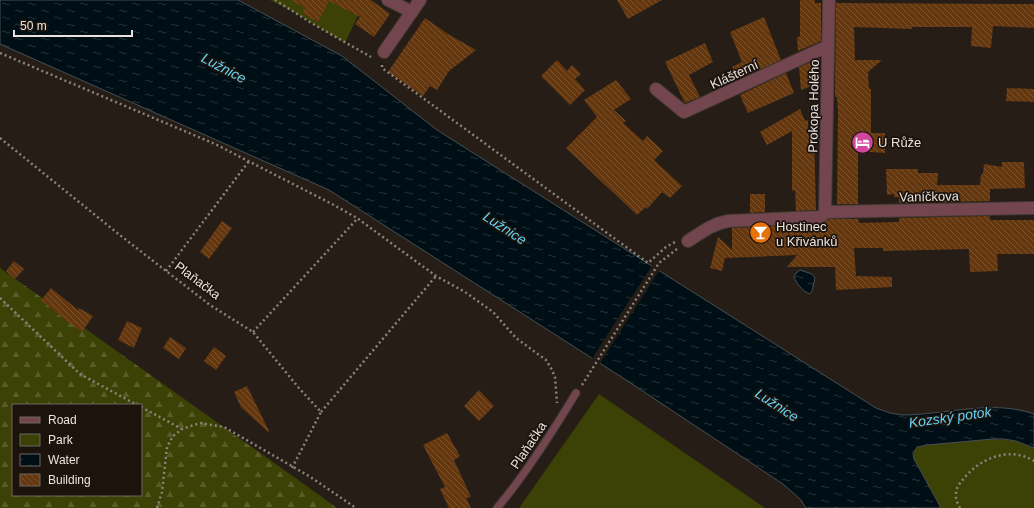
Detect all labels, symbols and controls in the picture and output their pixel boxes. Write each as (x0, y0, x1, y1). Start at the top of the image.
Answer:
scale bar (14, 12, 132, 38)
text: 50 m (20, 19, 47, 33)
water label: Lužnice (199, 50, 249, 86)
street label: Klášterní (708, 57, 761, 92)
street label: Prokopa Holého (805, 59, 822, 153)
hotel icon: U Růže (849, 129, 875, 155)
place label: U Růže (878, 135, 921, 150)
street label: Vaníčkova (899, 188, 960, 205)
water label: Lužnice (480, 208, 530, 248)
place label: Hostinec u Křivánků (776, 219, 837, 249)
bar icon: Hostinec u Křivánků (747, 220, 773, 246)
street label: Plaňačka (172, 258, 224, 303)
water label: Lužnice (752, 385, 802, 425)
water label: Kozský potok (908, 403, 993, 431)
legend (12, 404, 142, 496)
text: Road (48, 413, 77, 427)
street label: Plaňačka (507, 418, 550, 472)
text: Park (48, 433, 74, 447)
text: Water (48, 453, 80, 467)
text: Building (48, 473, 91, 487)

